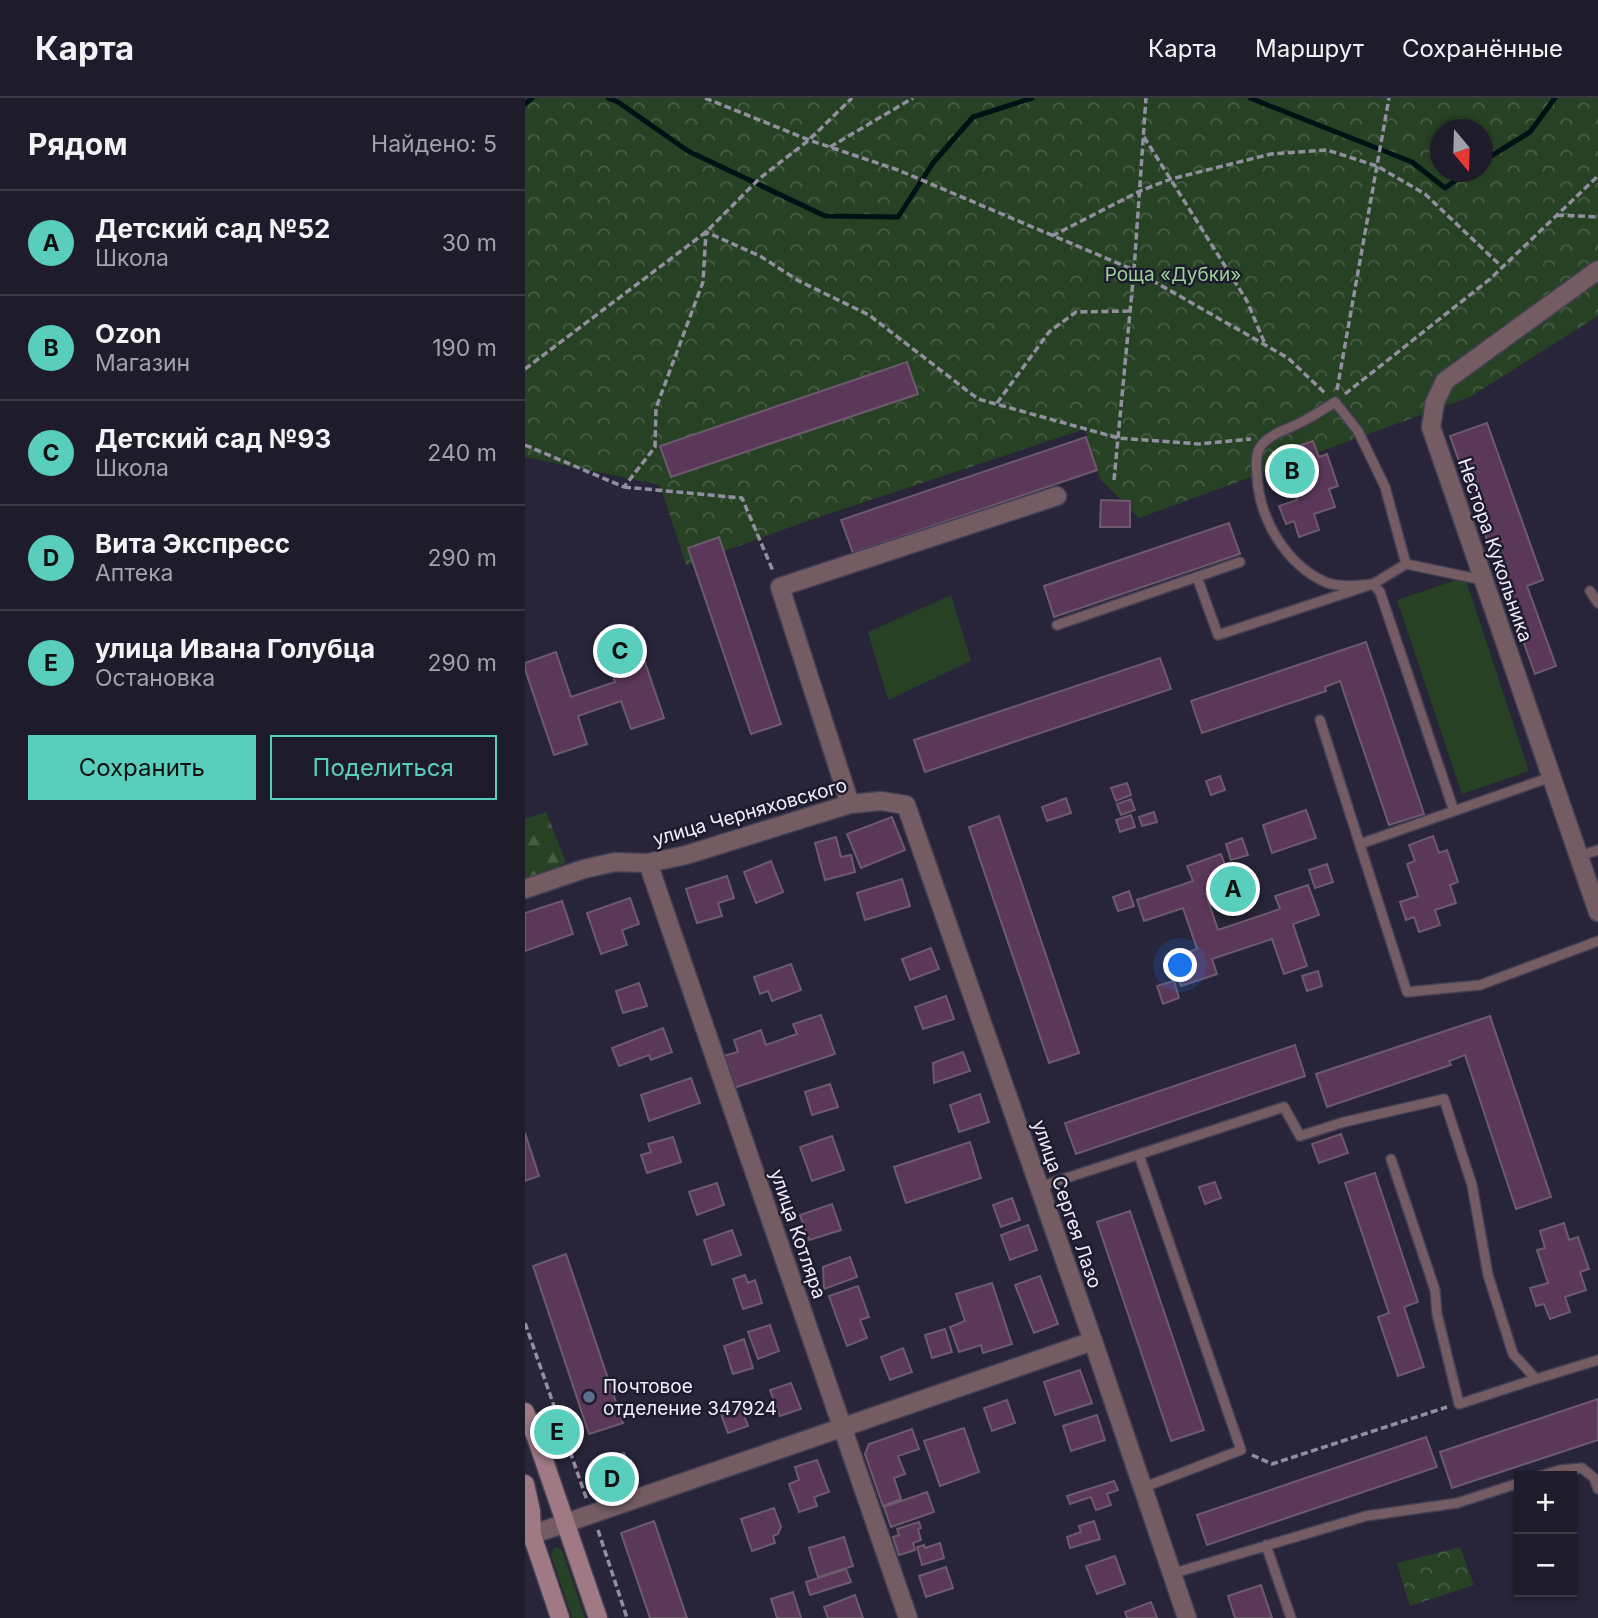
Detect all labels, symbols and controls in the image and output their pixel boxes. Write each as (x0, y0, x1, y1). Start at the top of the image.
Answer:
text: Карта (35, 28, 134, 68)
text: Карта (1148, 34, 1217, 63)
text: Маршрут (1255, 34, 1364, 63)
text: Сохранённые (1402, 34, 1563, 63)
north arrow (1430, 119, 1493, 182)
text: Рядом (28, 126, 128, 162)
text: Найдено: 5 (371, 130, 497, 158)
text: Детский сад №52 (95, 213, 331, 244)
text: A (42, 229, 60, 257)
text: 30 m (442, 229, 497, 257)
text: Школа (95, 244, 169, 272)
park label: Роща «Дубки» (1105, 263, 1241, 286)
text: Ozon (95, 318, 162, 349)
text: B (43, 334, 59, 362)
text: 190 m (432, 334, 497, 362)
text: Магазин (95, 349, 190, 377)
text: Детский сад №93 (95, 423, 331, 454)
text: C (42, 439, 60, 467)
text: 240 m (427, 439, 497, 467)
pin: B (1269, 445, 1315, 497)
text: Школа (95, 454, 169, 482)
street label: Нестора Кукольника (1453, 455, 1537, 645)
text: Вита Экспресс (95, 528, 290, 559)
text: D (43, 544, 59, 572)
text: 290 m (428, 544, 497, 572)
text: Аптека (95, 559, 174, 587)
pin: C (597, 625, 643, 677)
text: улица Ивана Голубца (95, 633, 375, 664)
text: E (44, 649, 58, 677)
text: 290 m (428, 649, 497, 677)
text: Остановка (95, 664, 215, 692)
button: Сохранить (28, 735, 256, 800)
button: Поделиться (270, 735, 497, 800)
street label: улица Черняховского (650, 773, 850, 851)
pin: A (1210, 863, 1256, 915)
your location (1163, 948, 1197, 982)
street label: улица Сергея Лазо (1027, 1117, 1107, 1291)
street label: улица Котляра (765, 1166, 831, 1302)
place label: Почтовое отделение 347924 (603, 1375, 777, 1420)
marker: Почтовое отделение 347924 (581, 1389, 597, 1405)
pin: E (534, 1406, 580, 1458)
pin: D (589, 1453, 635, 1505)
map controls (1514, 1471, 1577, 1597)
button: + (1514, 1471, 1577, 1534)
button: − (1514, 1534, 1577, 1597)

